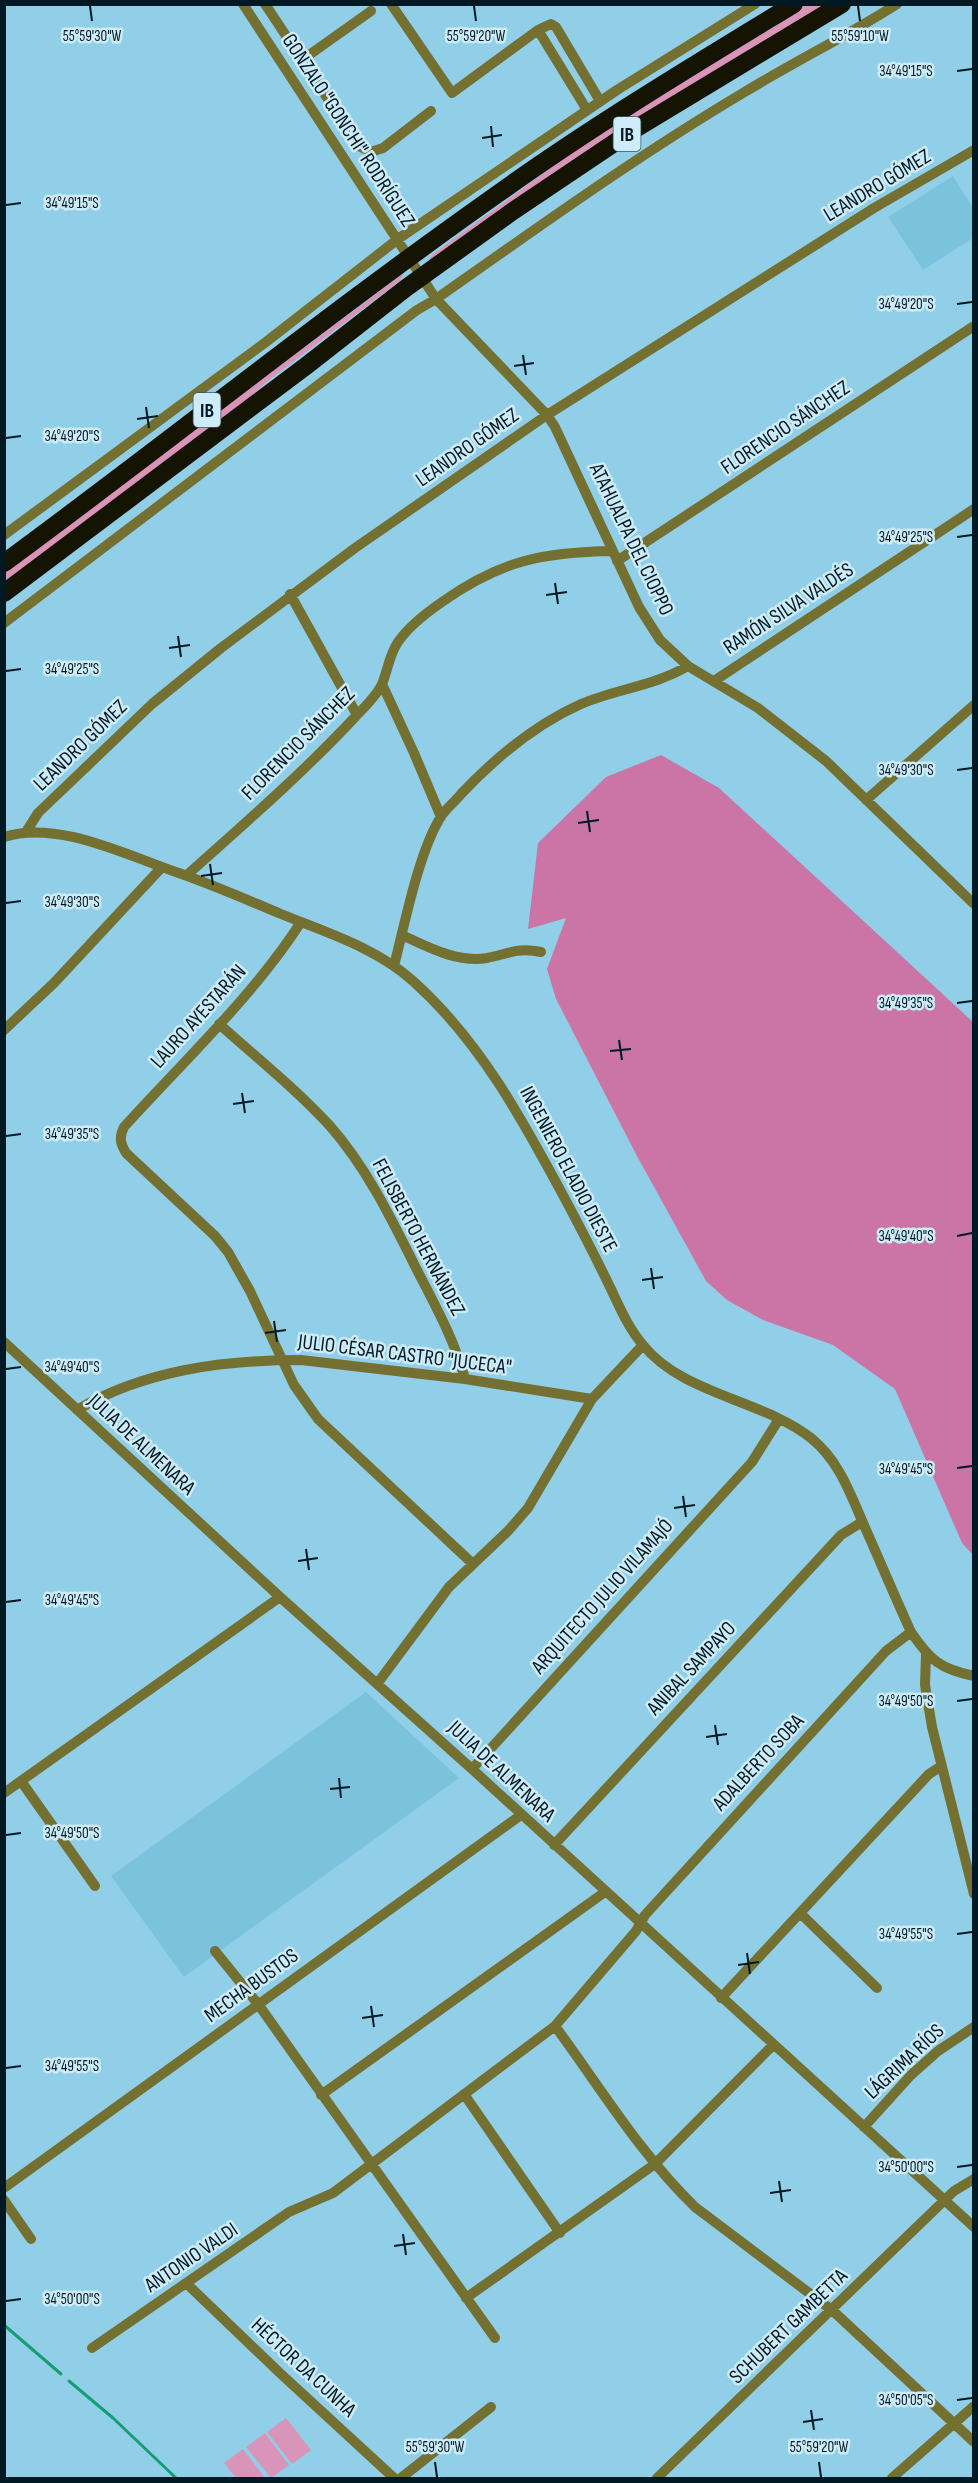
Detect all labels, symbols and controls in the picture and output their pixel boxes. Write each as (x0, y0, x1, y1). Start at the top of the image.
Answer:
text: 55°59'30"W (63, 27, 122, 46)
text: 55°59'20"W (447, 27, 505, 46)
text: 55°59'10"W (831, 27, 889, 46)
street label: GONZALO "GONCHI" RODRÍGUEZ (277, 29, 421, 232)
text: 34°49'15"S (879, 62, 933, 81)
road number: IB (614, 117, 640, 151)
street label: LEANDRO GÓMEZ (819, 144, 935, 227)
text: 34°49'15"S (45, 194, 99, 213)
text: 34°49'20"S (878, 295, 934, 314)
street label: FLORENCIO SÁNCHEZ (716, 375, 855, 480)
road number: IB (194, 393, 220, 427)
street label: LEANDRO GÓMEZ (411, 403, 524, 492)
text: 34°49'20"S (44, 427, 100, 446)
street label: ATAHUALPA DEL CIOPPO (583, 458, 679, 619)
text: 34°49'25"S (879, 528, 933, 547)
street label: RAMÓN SILVA VALDÉS (719, 557, 858, 660)
text: 34°49'25"S (45, 660, 99, 679)
street label: FLORENCIO SÁNCHEZ (236, 681, 360, 805)
street label: LEANDRO GÓMEZ (28, 694, 132, 796)
text: 34°49'30"S (878, 761, 934, 780)
text: 34°49'30"S (44, 893, 100, 912)
street label: LAURO AYESTARÁN (145, 959, 251, 1073)
text: 34°49'35"S (879, 994, 933, 1013)
street label: INGENIERO ELADIO DIESTE (514, 1082, 623, 1256)
text: 34°49'35"S (45, 1125, 99, 1144)
street label: FELISBERTO HERNÁNDEZ (367, 1154, 471, 1320)
text: 34°49'40"S (878, 1227, 934, 1246)
street label: JULIO CÉSAR CASTRO "JUCECA" (296, 1329, 513, 1380)
text: 34°49'40"S (44, 1358, 100, 1377)
street label: JULIA DE ALMENARA (82, 1388, 201, 1501)
text: 34°49'45"S (879, 1460, 933, 1479)
street label: ARQUITECTO JULIO VILAMAJÓ (526, 1514, 678, 1680)
text: 34°49'45"S (45, 1591, 99, 1610)
street label: ANIBAL SAMPAYO (641, 1616, 741, 1721)
text: 34°49'50"S (879, 1692, 933, 1711)
street label: ADALBERTO SOBA (707, 1708, 810, 1816)
street label: JULIA DE ALMENARA (442, 1715, 561, 1828)
text: 34°49'50"S (45, 1824, 99, 1843)
text: 34°49'55"S (879, 1925, 933, 1944)
street label: MECHA BUSTOS (199, 1943, 303, 2028)
street label: LÁGRIMA RÍOS (860, 2018, 949, 2104)
text: 34°49'55"S (45, 2057, 99, 2076)
text: 34°50'00"S (878, 2158, 934, 2177)
street label: ANTONIO VALDI (139, 2217, 243, 2298)
street label: SCHUBERT GAMBETTA (724, 2263, 853, 2389)
text: 34°50'00"S (44, 2290, 100, 2309)
street label: HÉCTOR DA CUNHA (246, 2313, 362, 2423)
text: 34°50'05"S (878, 2391, 934, 2410)
text: 55°59'30"W (406, 2438, 465, 2457)
text: 55°59'20"W (790, 2438, 848, 2457)

